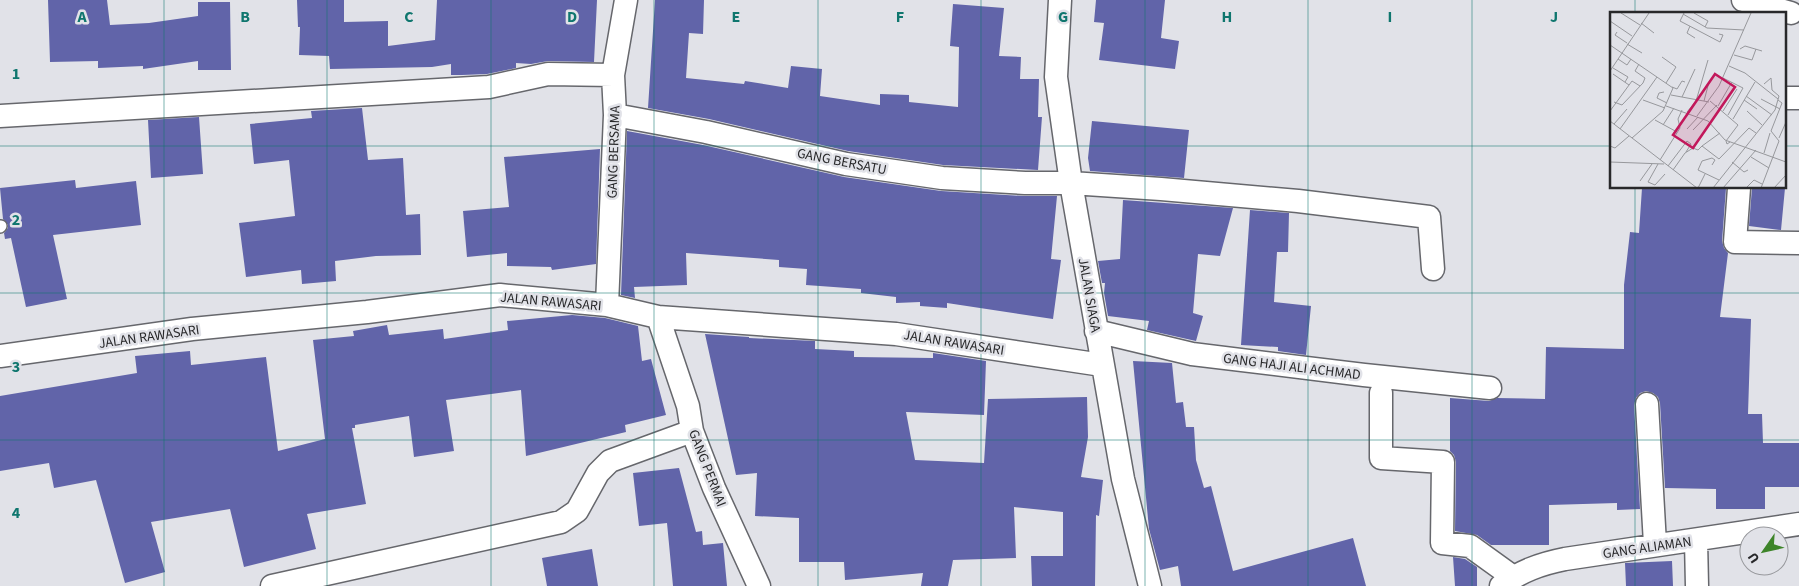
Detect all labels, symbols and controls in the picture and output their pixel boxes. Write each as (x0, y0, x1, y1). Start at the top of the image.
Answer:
text: A (76, 6, 87, 28)
text: B (240, 6, 250, 28)
text: C (404, 6, 414, 28)
text: D (567, 6, 577, 28)
text: E (732, 6, 740, 28)
text: F (896, 6, 904, 28)
text: G (1058, 6, 1068, 28)
text: H (1222, 6, 1232, 28)
text: I (1388, 6, 1392, 28)
text: J (1550, 6, 1558, 28)
inset map (1610, 12, 1786, 189)
text: 1 (12, 63, 20, 85)
street label: GANG BERSAMA (602, 105, 626, 199)
street label: GANG BERSATU (795, 143, 888, 180)
text: 2 (12, 209, 20, 231)
street label: JALAN SIAGA (1073, 256, 1105, 334)
street label: JALAN RAWASARI (499, 288, 602, 316)
street label: JALAN RAWASARI (98, 320, 201, 354)
street label: JALAN RAWASARI (902, 325, 1006, 361)
street label: GANG HAJI ALI ACHMAD (1222, 349, 1362, 385)
text: 3 (12, 356, 20, 378)
street label: GANG PERMAI (683, 427, 731, 510)
text: 4 (12, 502, 21, 524)
north arrow (1739, 526, 1789, 576)
street label: GANG ALIAMAN (1602, 532, 1693, 564)
text: U (1743, 548, 1765, 567)

